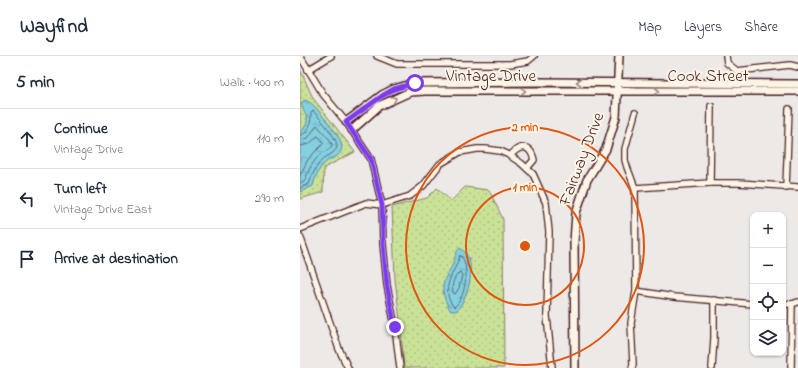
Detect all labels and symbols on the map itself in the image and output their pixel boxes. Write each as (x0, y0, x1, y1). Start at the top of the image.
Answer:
street label: Vintage Drive (445, 64, 536, 91)
street label: Cook Street (667, 64, 749, 89)
route start (406, 74, 424, 92)
one-way arrow (576, 78, 582, 86)
one-way arrow (520, 87, 526, 95)
one-way arrow (654, 87, 660, 95)
one-way arrow (390, 96, 398, 104)
street label: Fairway Drive (552, 108, 612, 211)
text: 2 min (511, 119, 538, 137)
text: 1 min (513, 179, 537, 197)
centre of rings (518, 239, 532, 253)
route end (386, 318, 404, 336)

